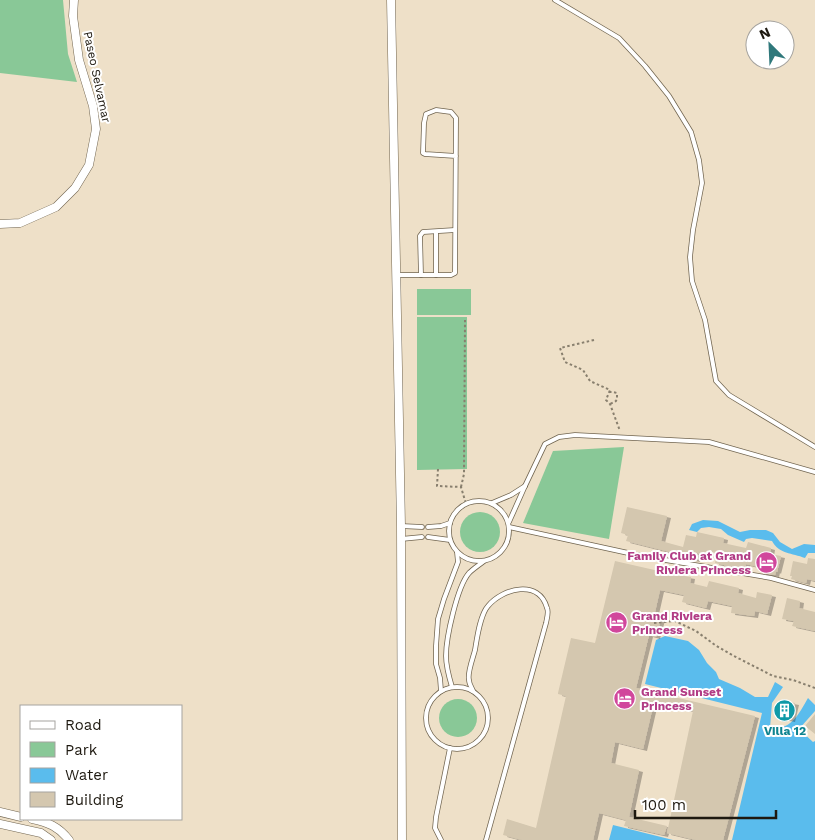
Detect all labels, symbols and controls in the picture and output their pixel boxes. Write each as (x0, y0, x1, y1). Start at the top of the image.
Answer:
north arrow (745, 20, 795, 70)
text: N (757, 24, 773, 43)
street label: Paseo Selvamar (81, 30, 114, 124)
place label: Family Club at Grand Riviera Princess (627, 549, 752, 577)
hotel icon: Family Club at Grand Riviera Princess (755, 551, 779, 575)
place label: Grand Riviera Princess (632, 609, 712, 637)
hotel icon: Grand Riviera Princess (604, 611, 628, 635)
place label: Grand Sunset Princess (641, 685, 722, 713)
hotel icon: Grand Sunset Princess (613, 687, 637, 711)
building icon: Villa 12 (773, 698, 797, 722)
legend (20, 705, 182, 820)
text: Road (65, 716, 102, 734)
place label: Villa 12 (764, 724, 806, 738)
text: Park (65, 741, 98, 759)
text: Water (65, 766, 108, 784)
scale bar (635, 788, 776, 820)
text: Building (65, 791, 123, 809)
text: 100 m (642, 796, 686, 814)

